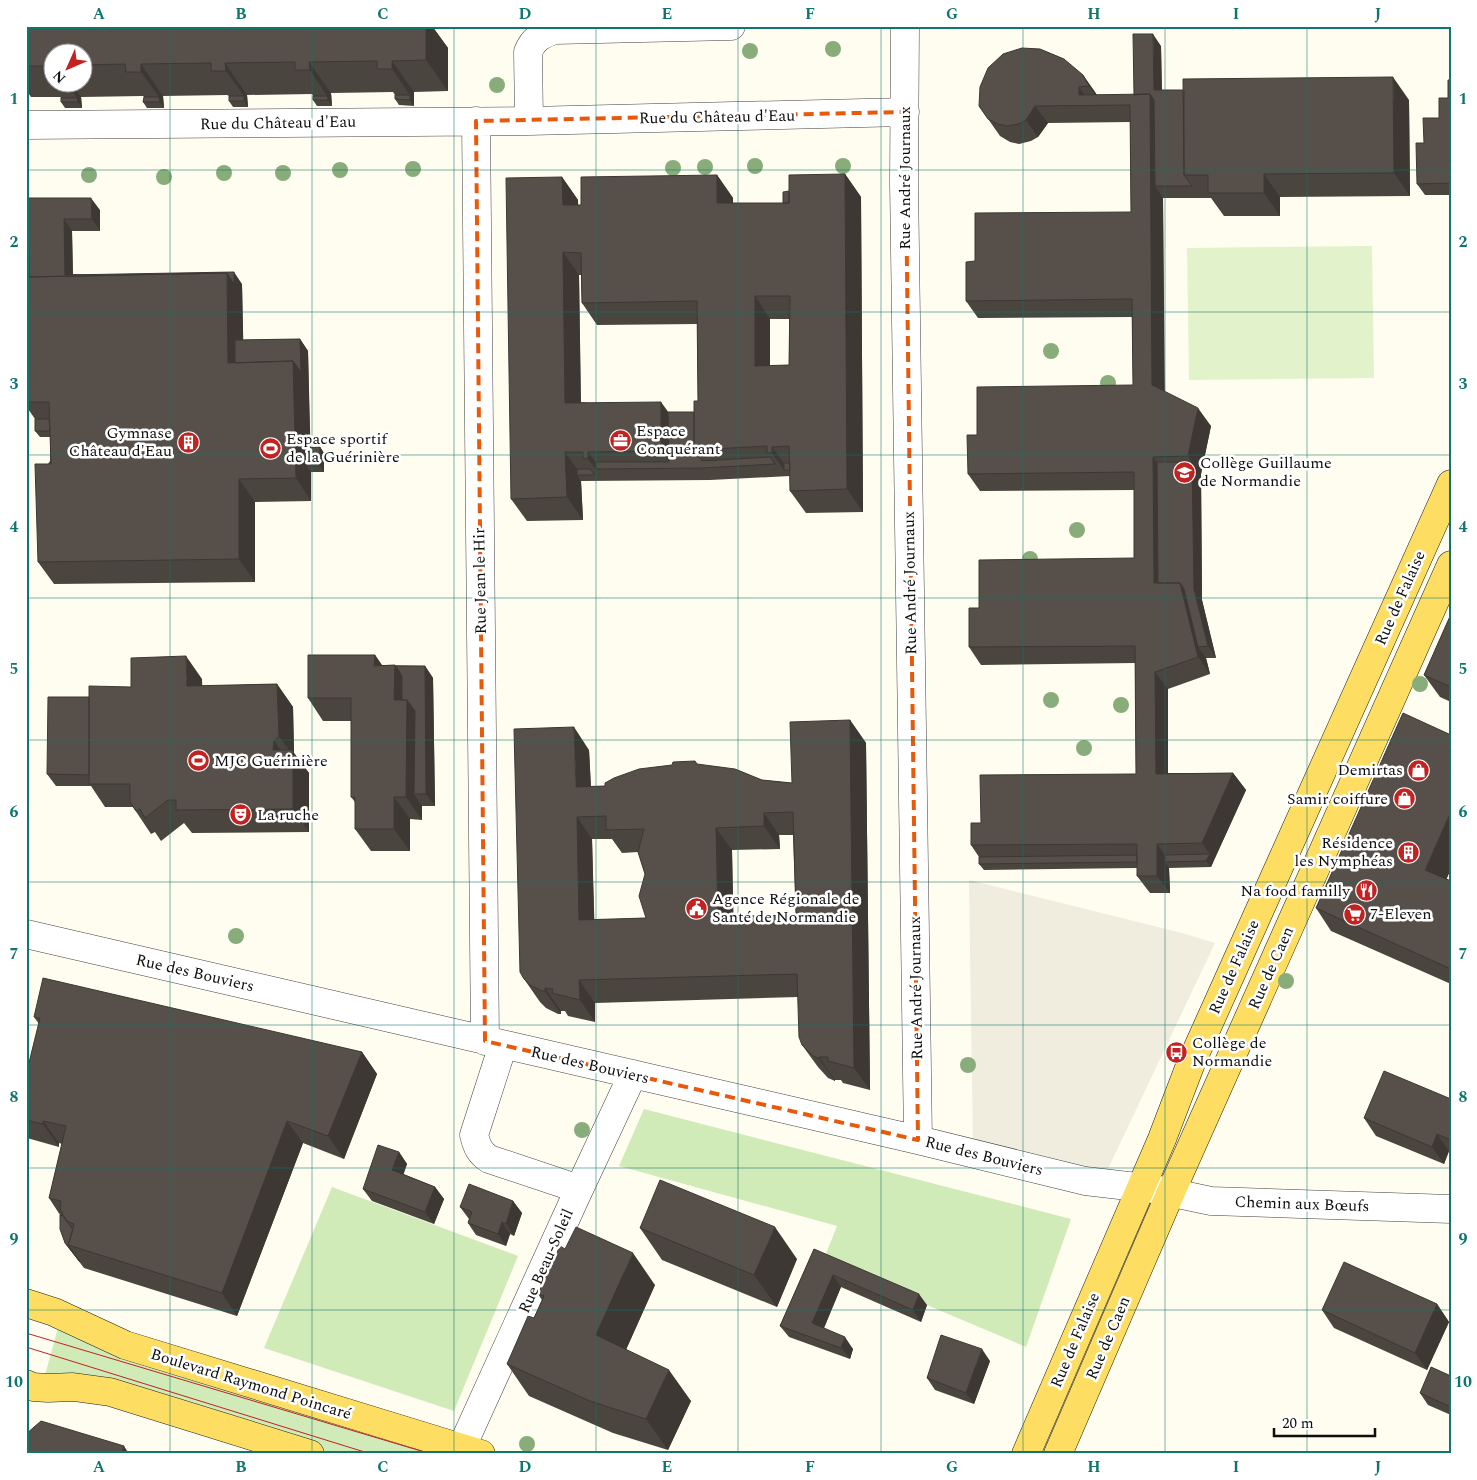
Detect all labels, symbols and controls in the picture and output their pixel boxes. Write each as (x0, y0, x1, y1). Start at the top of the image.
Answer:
text: A (93, 2, 106, 26)
text: B (235, 2, 247, 26)
text: C (377, 2, 389, 26)
text: D (519, 2, 532, 26)
text: E (662, 2, 672, 26)
text: F (805, 2, 815, 26)
text: G (946, 2, 958, 26)
text: H (1087, 2, 1101, 26)
text: I (1233, 2, 1239, 26)
text: J (1375, 2, 1382, 26)
north arrow (42, 42, 92, 92)
text: N (48, 65, 71, 88)
text: 1 (10, 87, 18, 111)
text: 1 (1459, 87, 1467, 111)
street label: Rue du Château d'Eau (639, 104, 795, 130)
street label: Rue André Journaux (893, 106, 917, 250)
street label: Rue du Château d'Eau (200, 110, 356, 136)
text: 2 (10, 230, 19, 254)
text: 2 (1459, 230, 1468, 254)
text: 3 (10, 372, 19, 396)
text: 3 (1459, 372, 1468, 396)
place label: Espace Conquérant (636, 419, 721, 461)
place label: Gymnase Château d'Eau (69, 421, 172, 463)
place label: Espace sportif de la Guérinière (286, 427, 400, 469)
office icon: Espace Conquérant (608, 428, 632, 452)
building icon: Gymnase Château d'Eau (176, 430, 200, 454)
sports icon: Espace sportif de la Guérinière (258, 436, 282, 460)
place label: Collège Guillaume de Normandie (1200, 451, 1332, 493)
school or university icon: Collège Guillaume de Normandie (1172, 460, 1196, 484)
street label: Rue André Journaux (897, 511, 923, 655)
text: 4 (10, 515, 19, 539)
text: 4 (1459, 515, 1468, 539)
street label: Rue Jean le Hir (467, 527, 493, 635)
street label: Rue de Falaise (1368, 547, 1432, 649)
text: 5 (10, 657, 18, 681)
text: 5 (1459, 657, 1467, 681)
sports icon: MJC Guérinière (186, 749, 210, 773)
place label: MJC Guérinière (214, 749, 328, 773)
place label: Demirtas (1337, 758, 1403, 782)
shop icon: Demirtas (1407, 758, 1431, 782)
place label: Samir coiffure (1287, 787, 1388, 811)
shop icon: Samir coiffure (1392, 787, 1416, 811)
text: 6 (10, 800, 19, 824)
text: 6 (1459, 800, 1468, 824)
theatre icon: La ruche (229, 803, 253, 827)
place label: La ruche (257, 803, 319, 827)
place label: Résidence les Nymphéas (1294, 831, 1393, 873)
building icon: Résidence les Nymphéas (1397, 840, 1421, 864)
place label: Na food familly (1241, 879, 1351, 903)
restaurant icon: Na food familly (1354, 879, 1378, 903)
place label: Agence Régionale de Santé de Normandie (712, 887, 860, 929)
public building icon: Agence Régionale de Santé de Normandie (684, 896, 708, 920)
supermarket icon: 7-Eleven (1342, 902, 1366, 926)
place label: 7-Eleven (1370, 902, 1432, 926)
street label: Rue André Journaux (903, 916, 929, 1060)
street label: Rue de Falaise (1202, 916, 1266, 1018)
street label: Rue de Caen (1242, 923, 1300, 1013)
text: 7 (10, 942, 19, 966)
text: 7 (1459, 942, 1468, 966)
street label: Rue des Bouviers (133, 948, 257, 998)
place label: Collège de Normandie (1192, 1031, 1272, 1073)
street label: Rue des Bouviers (528, 1040, 652, 1090)
bus stop icon: Collège de Normandie (1164, 1040, 1188, 1064)
text: 8 (10, 1085, 19, 1109)
text: 8 (1459, 1085, 1468, 1109)
street label: Rue des Bouviers (922, 1130, 1046, 1182)
street label: Chemin aux Bœufs (1234, 1190, 1370, 1218)
street label: Rue Beau-Soleil (512, 1205, 580, 1317)
text: 9 (10, 1227, 19, 1251)
text: 9 (1459, 1227, 1468, 1251)
street label: Rue de Falaise (1044, 1289, 1106, 1391)
street label: Rue de Caen (1080, 1293, 1136, 1383)
street label: Boulevard Raymond Poincaré (148, 1342, 355, 1426)
text: 10 (5, 1370, 23, 1394)
text: 10 (1454, 1370, 1472, 1394)
scale bar (1274, 1405, 1376, 1437)
text: 20 m (1282, 1412, 1314, 1435)
text: A (93, 1455, 106, 1479)
text: B (235, 1455, 247, 1479)
text: C (377, 1455, 389, 1479)
text: D (519, 1455, 532, 1479)
text: E (662, 1455, 672, 1479)
text: F (805, 1455, 815, 1479)
text: G (946, 1455, 958, 1479)
text: H (1087, 1455, 1101, 1479)
text: I (1233, 1455, 1239, 1479)
text: J (1375, 1455, 1382, 1479)

